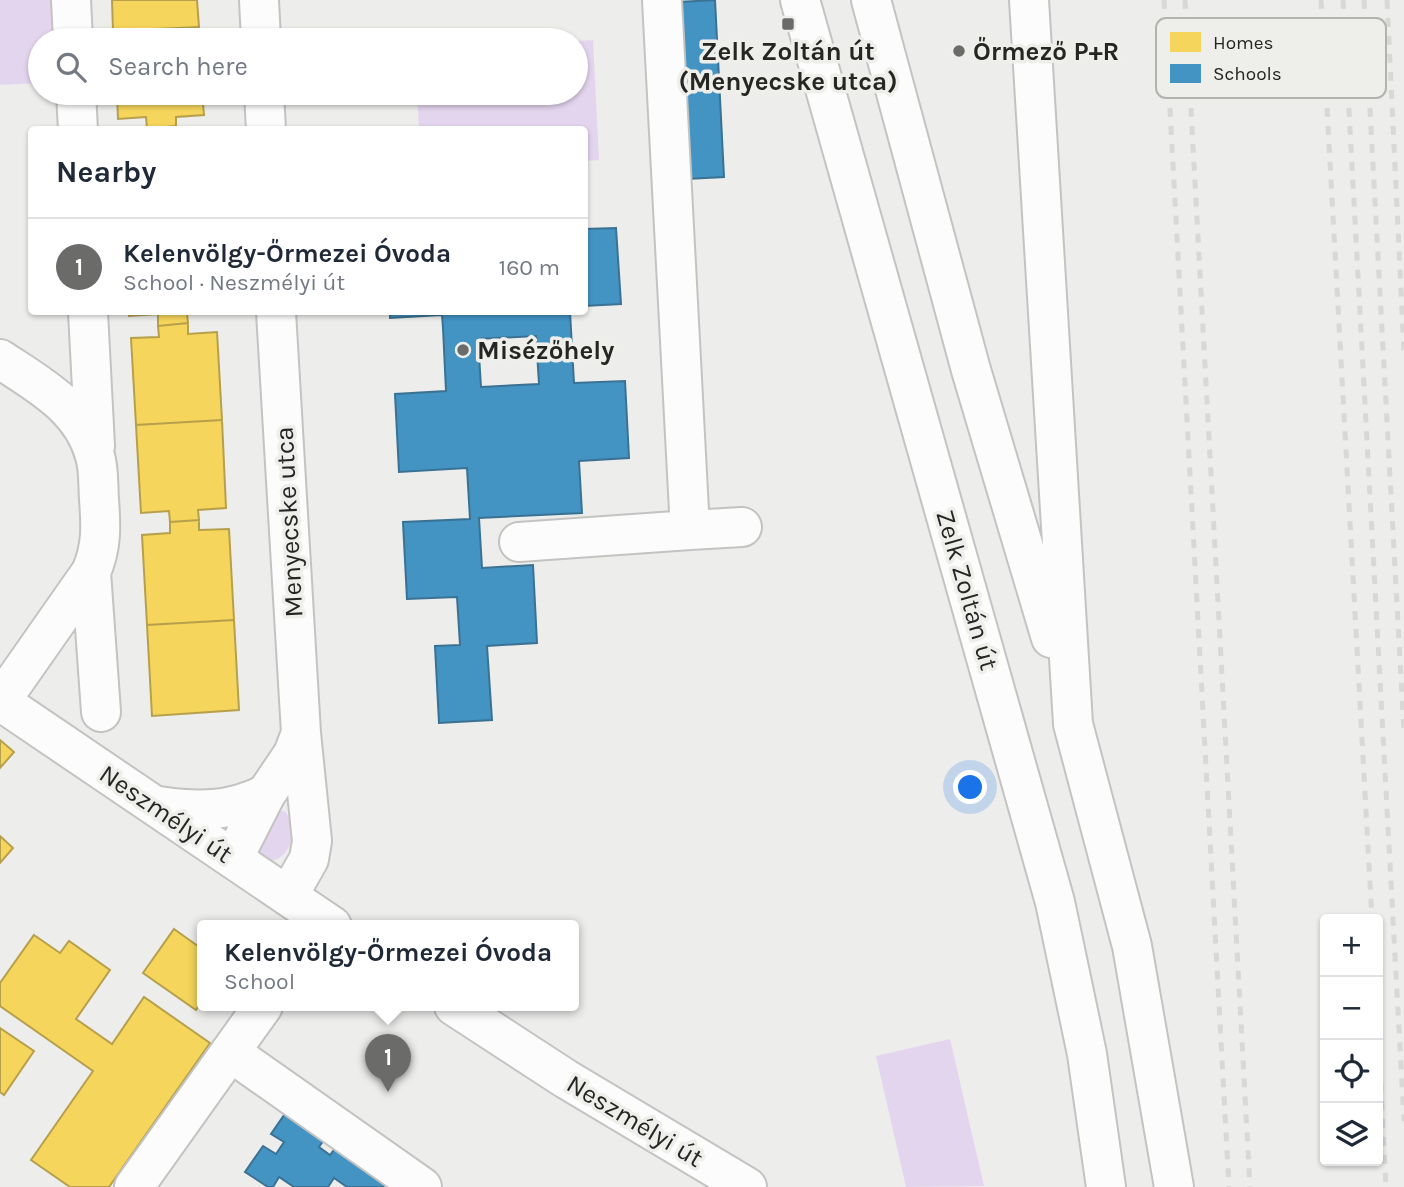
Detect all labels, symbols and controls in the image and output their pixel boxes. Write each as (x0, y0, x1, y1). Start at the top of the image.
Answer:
marker: Zelk Zoltán út (Menyecske utca) (780, 16, 796, 32)
legend (1156, 18, 1386, 98)
search box (28, 28, 588, 105)
text: Homes (1213, 32, 1274, 54)
place label: Zelk Zoltán út (Menyecske utca) (678, 36, 898, 97)
place label: Őrmező P+R (973, 36, 1119, 67)
marker: Őrmező P+R (951, 43, 967, 59)
icon: search (52, 48, 90, 86)
text: Search here (108, 51, 248, 82)
text: Schools (1213, 63, 1282, 85)
text: Nearby (56, 154, 156, 190)
text: Kelenvölgy-Őrmezei Óvoda (123, 238, 451, 269)
text: 1 (75, 254, 83, 281)
text: 160 m (499, 254, 560, 281)
text: School · Neszmélyi út (123, 269, 345, 296)
place label: Misézőhely (477, 335, 614, 366)
marker: Misézőhely (455, 342, 471, 358)
street label: Menyecske utca (269, 426, 309, 618)
street label: Zelk Zoltán út (929, 506, 1005, 674)
street label: Neszmélyi út (94, 758, 239, 870)
your location (953, 770, 987, 804)
map controls (1320, 914, 1383, 1166)
button: + (1320, 914, 1383, 977)
popup (197, 920, 579, 1011)
text: Kelenvölgy-Őrmezei Óvoda (224, 937, 552, 968)
text: School (224, 968, 295, 995)
button: − (1320, 977, 1383, 1040)
pin: 1 (365, 1034, 411, 1092)
button: locate (1320, 1040, 1383, 1103)
street label: Neszmélyi út (561, 1068, 709, 1174)
button: layers (1320, 1103, 1383, 1166)

